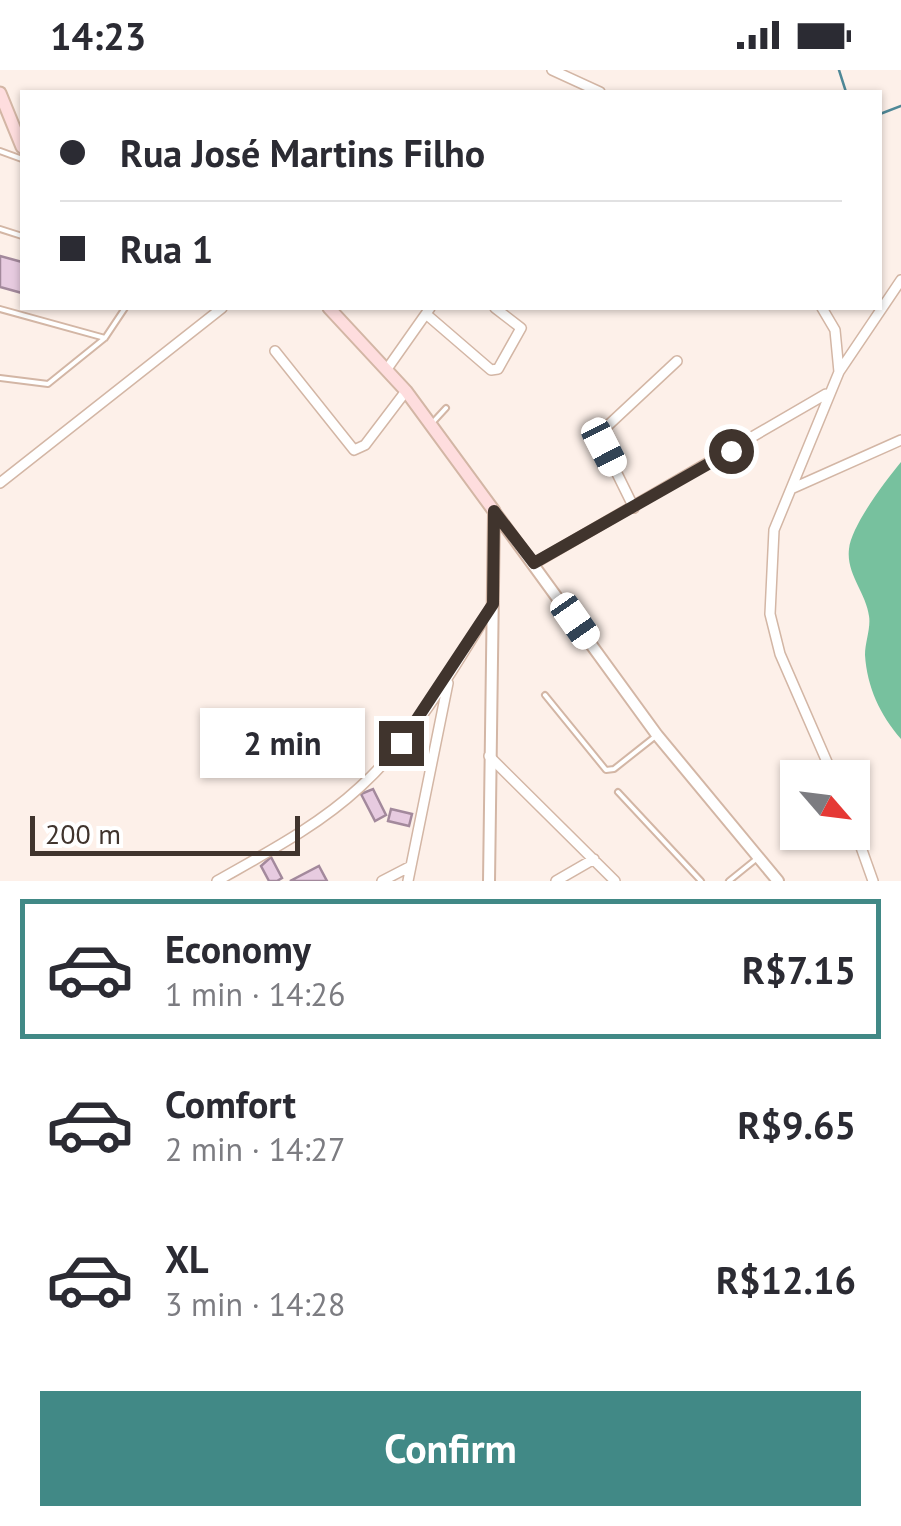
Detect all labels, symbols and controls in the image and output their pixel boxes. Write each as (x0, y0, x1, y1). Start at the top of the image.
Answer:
text: 14:23 (50, 11, 146, 60)
text: Rua José Martins Filho (120, 128, 485, 177)
text: Rua 1 (120, 224, 213, 273)
car (577, 413, 631, 481)
route start (709, 429, 754, 474)
car (546, 588, 604, 654)
callout: 2 min (201, 708, 366, 778)
route end (379, 721, 424, 766)
text: 2 min (243, 722, 322, 764)
north arrow (780, 760, 870, 850)
map controls (780, 760, 870, 850)
scale bar (30, 811, 300, 856)
text: 200 m (45, 815, 121, 852)
icon: car (45, 924, 135, 1014)
text: Economy (165, 924, 311, 973)
text: R$7.15 (742, 945, 856, 994)
text: 1 min · 14:26 (165, 973, 345, 1015)
icon: car (45, 1079, 135, 1169)
text: Comfort (165, 1079, 296, 1128)
text: R$9.65 (738, 1100, 856, 1149)
text: 2 min · 14:27 (165, 1128, 345, 1170)
icon: car (45, 1234, 135, 1324)
text: XL (165, 1234, 209, 1283)
text: R$12.16 (716, 1255, 856, 1304)
text: 3 min · 14:28 (165, 1283, 345, 1325)
button: Confirm (40, 1391, 861, 1506)

